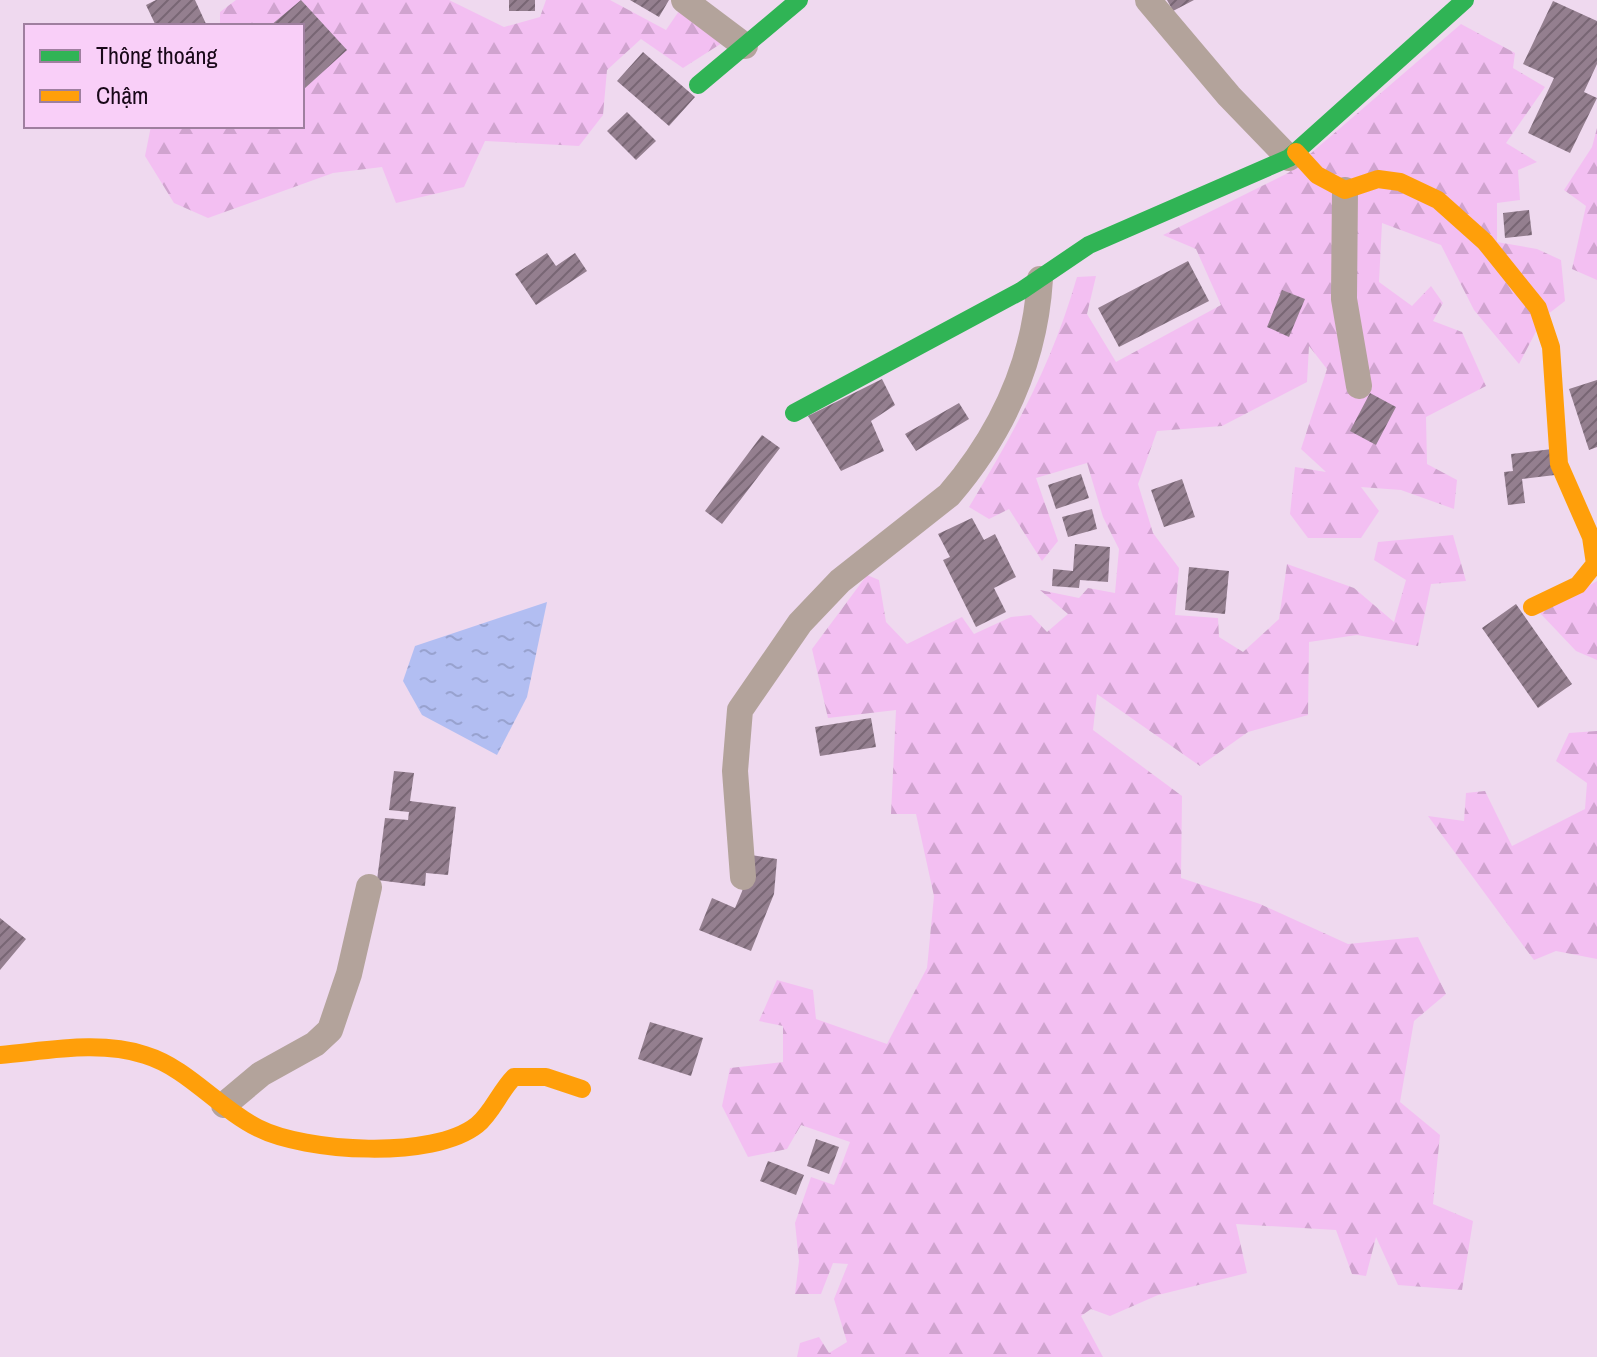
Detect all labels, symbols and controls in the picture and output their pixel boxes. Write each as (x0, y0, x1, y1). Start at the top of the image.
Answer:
legend (24, 24, 304, 128)
text: Thông thoáng (96, 39, 218, 71)
text: Chậm (96, 79, 149, 111)

